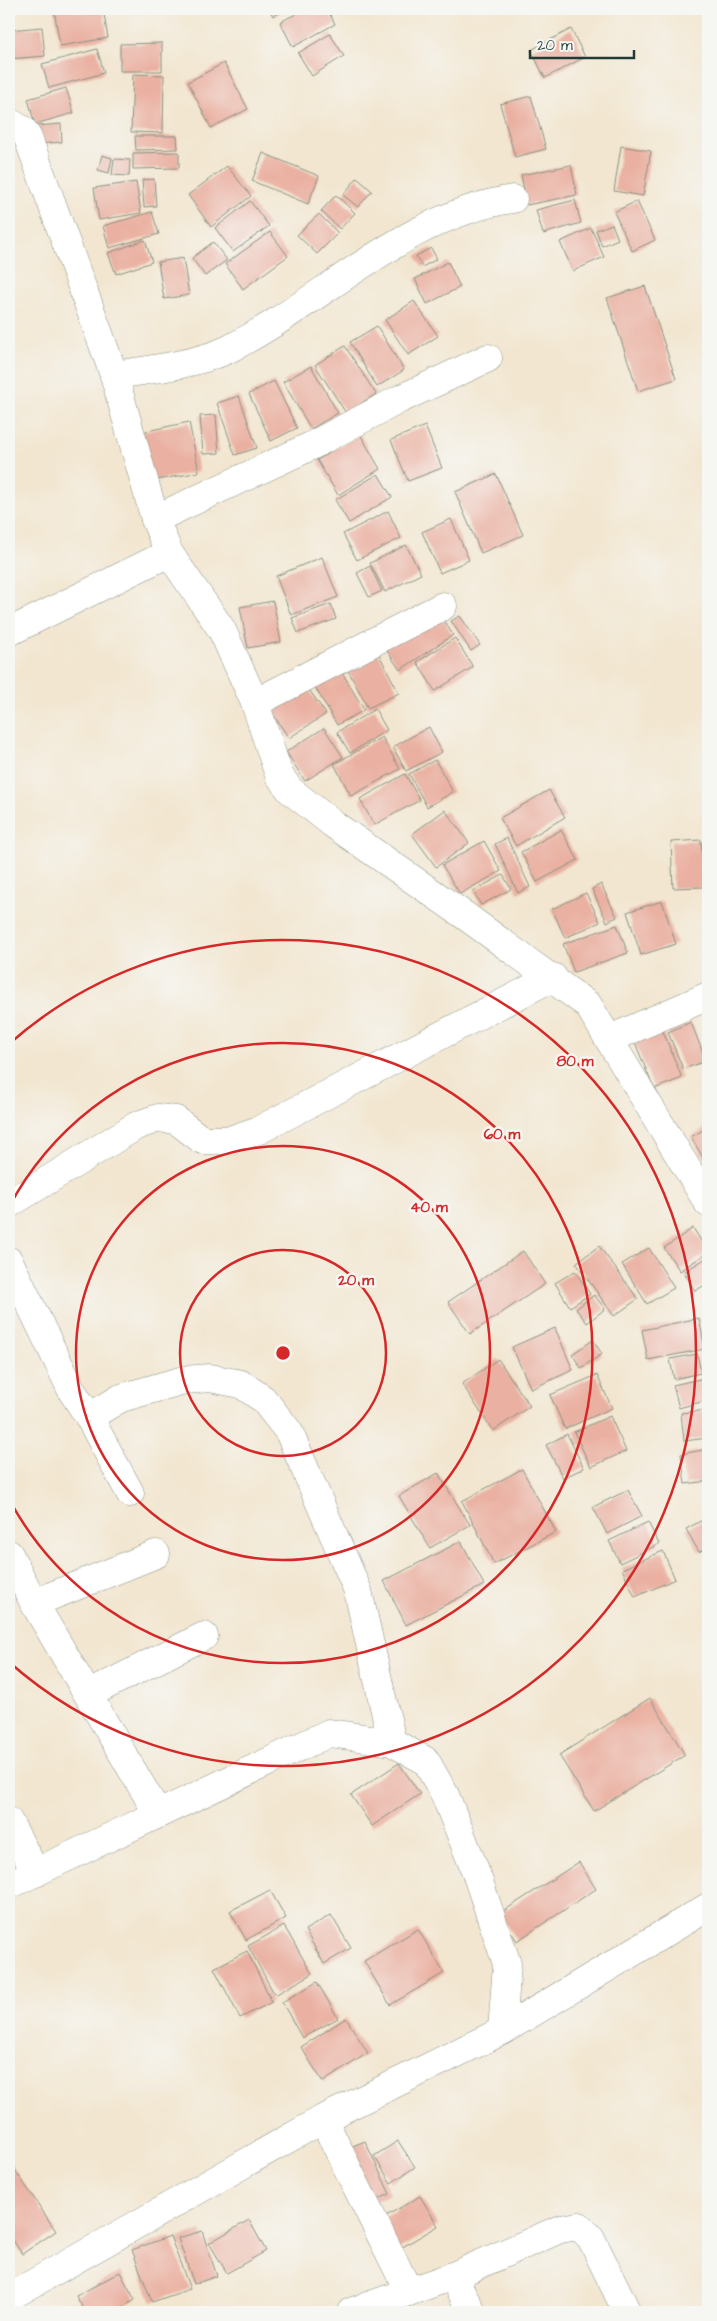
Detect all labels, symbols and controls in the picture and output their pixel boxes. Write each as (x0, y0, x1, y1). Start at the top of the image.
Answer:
scale bar (530, 28, 633, 60)
text: 20 m (537, 35, 573, 56)
text: 80 m (557, 1051, 594, 1072)
text: 60 m (484, 1124, 521, 1145)
text: 40 m (410, 1197, 448, 1218)
text: 20 m (337, 1270, 374, 1291)
centre of rings (274, 1344, 292, 1362)

